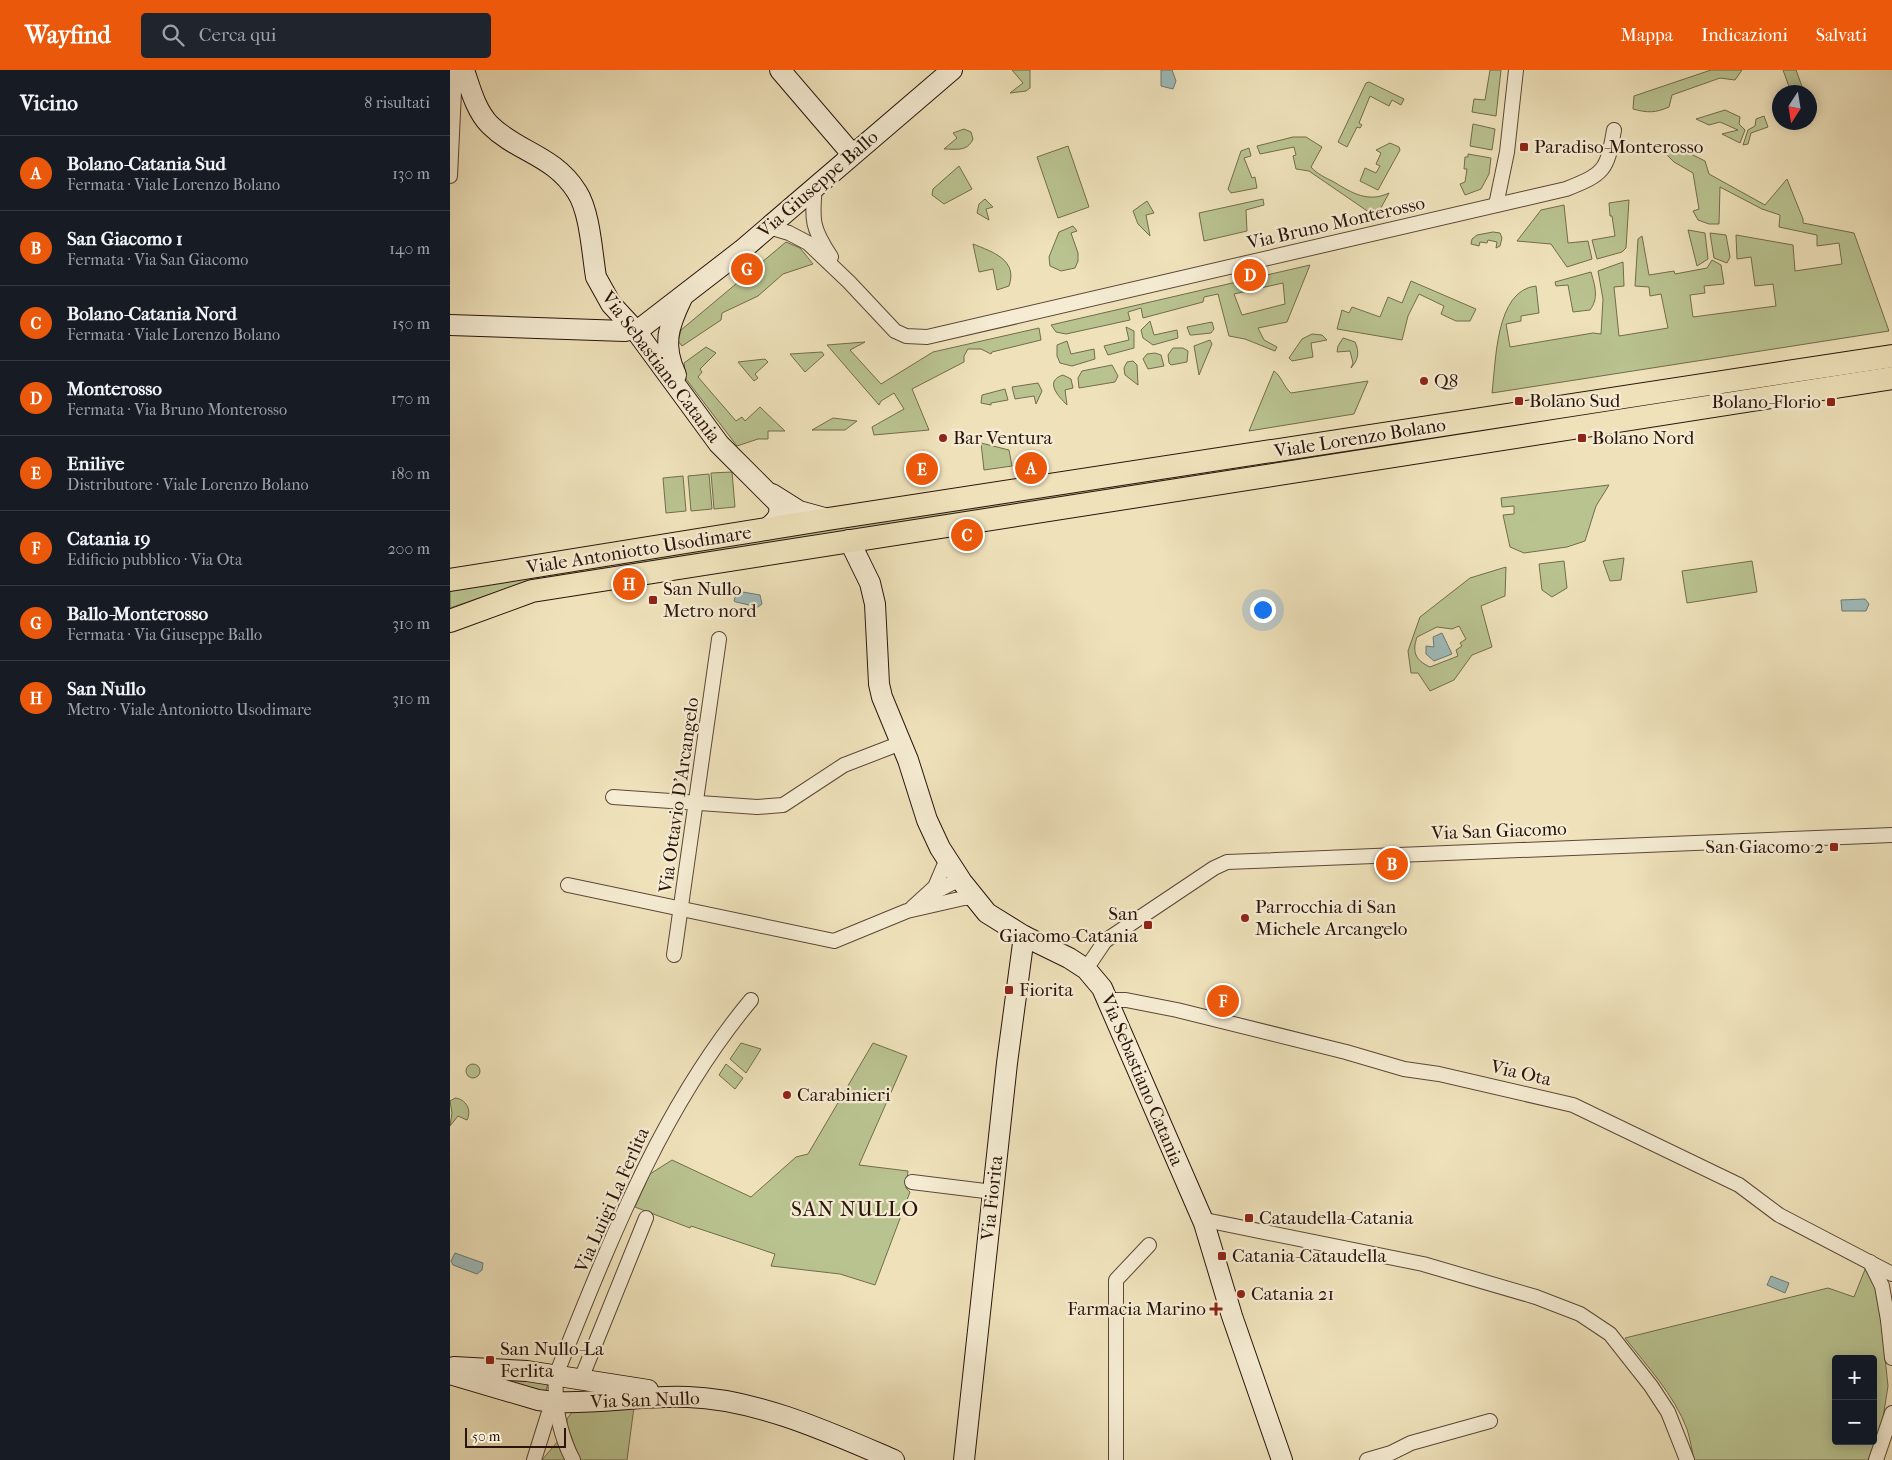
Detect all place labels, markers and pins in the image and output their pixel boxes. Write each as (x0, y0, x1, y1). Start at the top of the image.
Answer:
place label: Paradiso-Monterosso (1534, 136, 1704, 158)
marker: Paradiso-Monterosso (1518, 141, 1530, 153)
pin: G (731, 250, 763, 288)
pin: D (1234, 256, 1266, 294)
place label: Q8 (1434, 370, 1458, 392)
marker: Q8 (1418, 375, 1430, 387)
place label: Bolano Sud (1529, 390, 1621, 412)
place label: Bolano-Florio (1711, 391, 1821, 413)
marker: Bolano Sud (1513, 395, 1525, 407)
marker: Bolano-Florio (1825, 396, 1837, 408)
place label: Bar Ventura (953, 427, 1052, 449)
place label: Bolano Nord (1592, 427, 1695, 449)
marker: Bar Ventura (937, 432, 949, 444)
marker: Bolano Nord (1576, 432, 1588, 444)
pin: A (1015, 449, 1047, 487)
pin: E (906, 450, 938, 488)
pin: C (951, 516, 983, 554)
pin: H (613, 565, 645, 603)
place label: San Nullo Metro nord (663, 578, 757, 622)
marker: San Nullo Metro nord (647, 594, 659, 606)
place label: San Giacomo 2 (1705, 836, 1824, 858)
marker: San Giacomo 2 (1828, 841, 1840, 853)
pin: B (1376, 845, 1408, 883)
place label: Parrocchia di San Michele Arcangelo (1255, 896, 1408, 940)
place label: San Giacomo-Catania (999, 903, 1138, 947)
marker: Parrocchia di San Michele Arcangelo (1239, 912, 1251, 924)
marker: San Giacomo-Catania (1142, 919, 1154, 931)
place label: Fiorita (1019, 979, 1074, 1001)
pin: F (1207, 982, 1239, 1020)
marker: Fiorita (1003, 984, 1015, 996)
place label: Carabinieri (797, 1084, 891, 1106)
marker: Carabinieri (781, 1089, 793, 1101)
place label: Cataudella-Catania (1259, 1207, 1413, 1229)
marker: Cataudella-Catania (1243, 1212, 1255, 1224)
place label: Catania-Cataudella (1232, 1245, 1386, 1267)
marker: Catania-Cataudella (1216, 1250, 1228, 1262)
place label: Catania 21 (1251, 1283, 1334, 1305)
marker: Catania 21 (1235, 1288, 1247, 1300)
place label: Farmacia Marino (1067, 1298, 1206, 1320)
marker: Farmacia Marino (1210, 1303, 1222, 1315)
place label: San Nullo-La Ferlita (500, 1338, 604, 1382)
marker: San Nullo-La Ferlita (484, 1354, 496, 1366)

